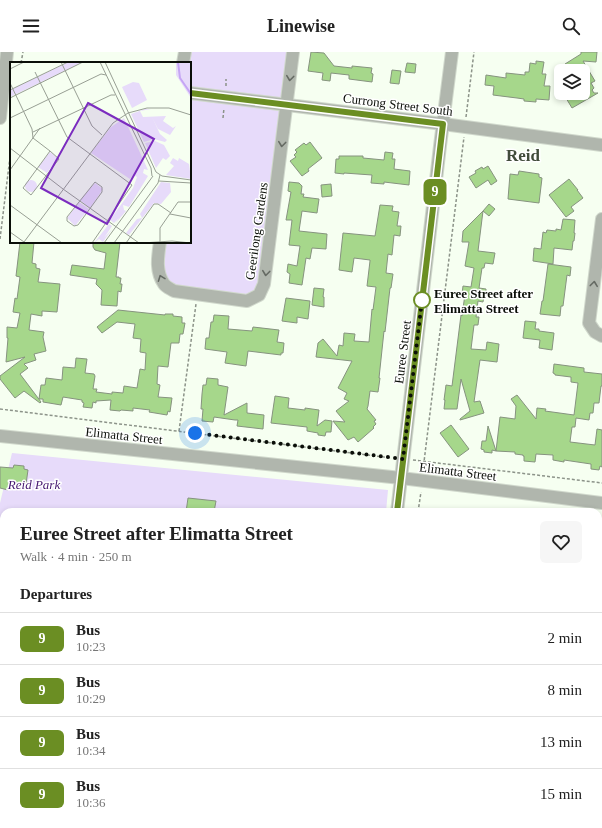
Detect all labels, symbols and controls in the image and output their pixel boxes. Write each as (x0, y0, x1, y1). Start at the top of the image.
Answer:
icon: menu (20, 15, 42, 37)
icon: search (560, 15, 582, 37)
text: Linewise (267, 16, 335, 36)
inset map (10, 62, 191, 243)
map controls (554, 64, 590, 100)
button: layers (554, 64, 590, 100)
one-way arrow (286, 75, 295, 82)
street label: Currong Street South (342, 90, 454, 119)
one-way arrow (278, 141, 287, 147)
district label: Reid (506, 146, 541, 165)
line badge: 9 (422, 179, 448, 205)
street label: Geerilong Gardens (242, 181, 271, 281)
text: 9 (432, 184, 439, 199)
one-way arrow (262, 270, 271, 276)
one-way arrow (158, 274, 166, 281)
one-way arrow (589, 281, 598, 287)
place label: Euree Street after Elimatta Street (434, 286, 533, 316)
marker: Euree Street after Elimatta Street (413, 291, 431, 309)
street label: Euree Street (391, 319, 414, 385)
your location (185, 423, 205, 443)
street label: Elimatta Street (85, 424, 164, 447)
street label: Elimatta Street (419, 459, 498, 484)
park label: Reid Park (7, 477, 60, 492)
button: heart (540, 521, 582, 563)
text: Euree Street after Elimatta Street (20, 523, 293, 544)
text: Walk · 4 min · 250 m (20, 549, 132, 564)
text: Departures (20, 586, 92, 602)
text: Bus (76, 622, 100, 638)
text: 2 min (547, 630, 582, 646)
text: 9 (39, 631, 46, 646)
text: 10:23 (76, 639, 106, 654)
text: Bus (76, 674, 100, 690)
text: 8 min (547, 682, 582, 698)
text: 9 (39, 683, 46, 698)
text: 10:29 (76, 691, 106, 706)
text: Bus (76, 726, 100, 742)
text: 13 min (540, 734, 582, 750)
text: 9 (39, 735, 46, 750)
text: 10:34 (76, 743, 106, 758)
text: Bus (76, 778, 100, 794)
text: 15 min (540, 786, 582, 802)
text: 9 (39, 787, 46, 802)
text: 10:36 (76, 795, 106, 810)

